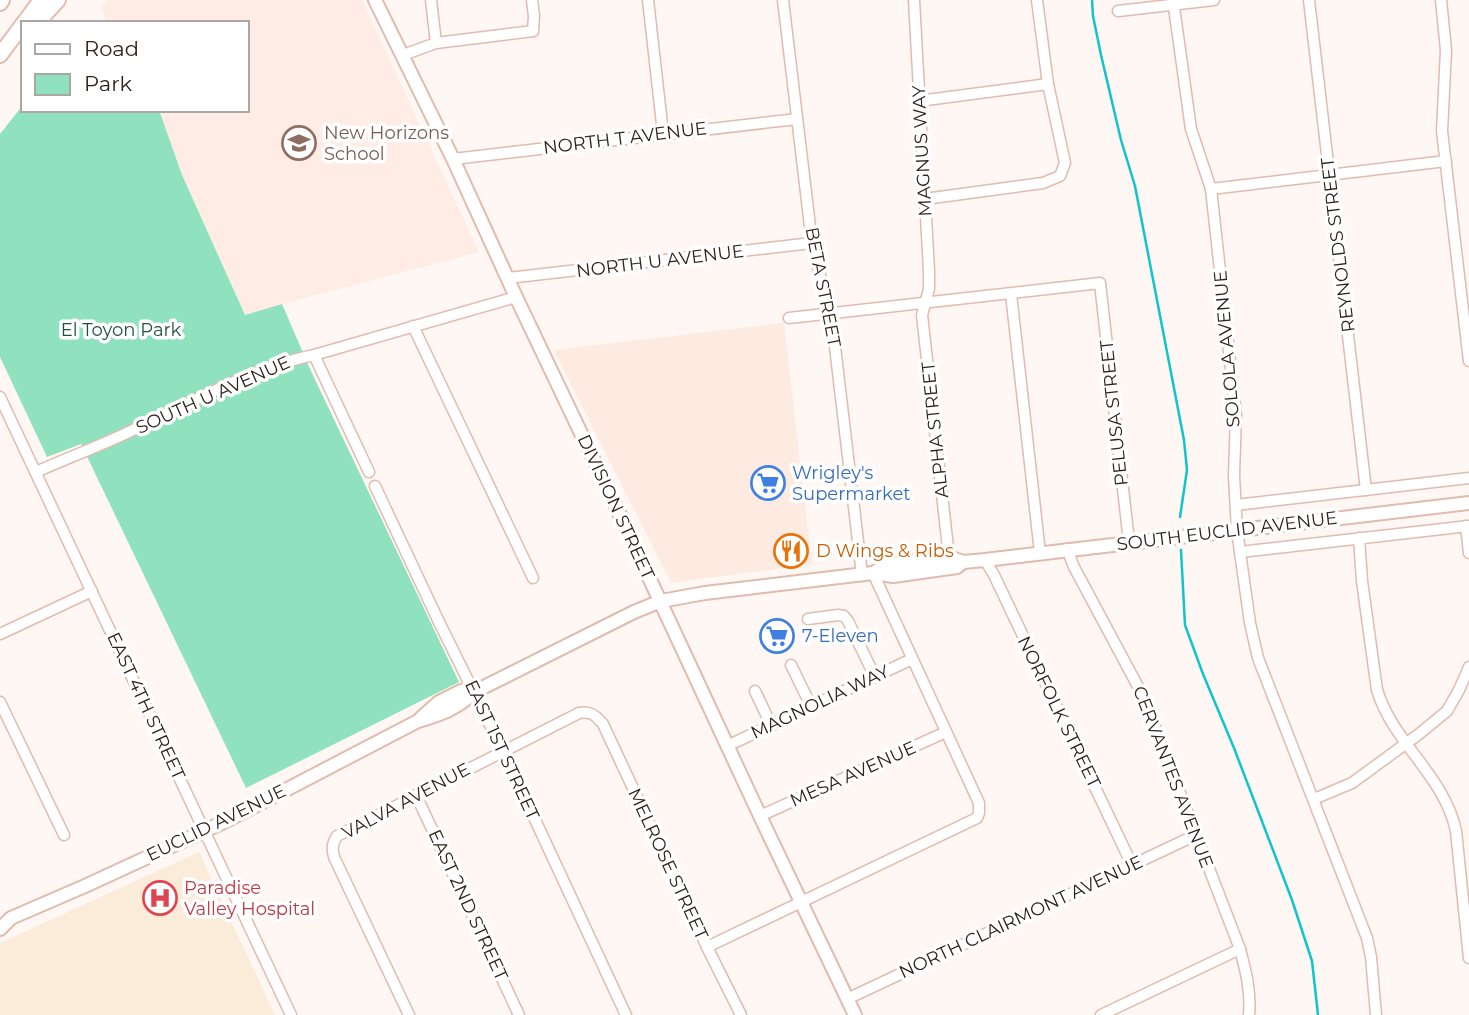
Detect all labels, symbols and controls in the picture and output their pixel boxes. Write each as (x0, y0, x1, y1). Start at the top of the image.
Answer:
legend (21, 21, 248, 112)
text: Road (84, 36, 139, 61)
text: Park (84, 71, 132, 96)
street label: MAGNUS WAY (908, 84, 936, 217)
street label: NORTH T AVENUE (542, 117, 708, 159)
place label: New Horizons School (324, 122, 449, 165)
school or university icon: New Horizons School (280, 124, 318, 162)
street label: REYNOLDS STREET (1316, 156, 1360, 334)
street label: BETA STREET (801, 225, 846, 349)
street label: NORTH U AVENUE (575, 240, 745, 282)
street label: SOLOLA AVENUE (1209, 270, 1245, 428)
park label: El Toyon Park (61, 319, 182, 341)
street label: PELUSA STREET (1095, 338, 1133, 487)
street label: SOUTH U AVENUE (133, 351, 293, 439)
street label: ALPHA STREET (917, 360, 953, 499)
street label: DIVISION STREET (573, 431, 660, 584)
place label: Wrigley's Supermarket (792, 462, 911, 505)
supermarket icon: Wrigley's Supermarket (749, 464, 787, 502)
street label: SOUTH EUCLID AVENUE (1115, 507, 1339, 555)
restaurant icon: D Wings & Ribs (772, 532, 810, 570)
place label: D Wings & Ribs (816, 540, 954, 562)
supermarket icon: 7-Eleven (758, 617, 796, 655)
place label: 7-Eleven (802, 625, 879, 647)
street label: EAST 4TH STREET (102, 629, 190, 784)
street label: NORFOLK STREET (1013, 633, 1106, 792)
street label: MAGNOLIA WAY (747, 660, 893, 744)
street label: EAST 1ST STREET (460, 676, 544, 824)
street label: CERVANTES AVENUE (1128, 683, 1218, 871)
street label: MESA AVENUE (787, 736, 919, 812)
street label: VALVA AVENUE (338, 758, 474, 844)
street label: EUCLID AVENUE (143, 780, 289, 866)
street label: MELROSE STREET (623, 785, 713, 944)
street label: EAST 2ND STREET (423, 826, 513, 985)
street label: NORTH CLAIRMONT AVENUE (896, 851, 1146, 983)
place label: Paradise Valley Hospital (184, 877, 315, 920)
hospital icon: Paradise Valley Hospital (141, 879, 179, 917)

